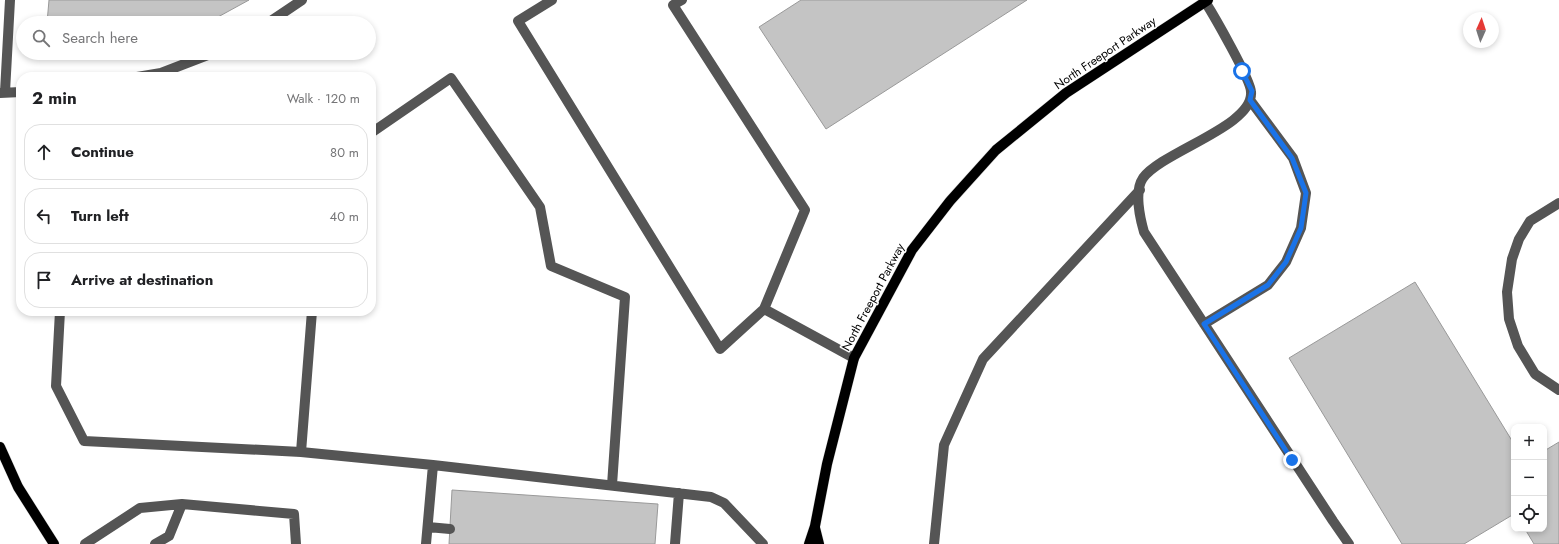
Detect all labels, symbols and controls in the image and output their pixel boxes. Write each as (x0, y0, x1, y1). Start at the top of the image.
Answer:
street label: North Freeport Parkway (1050, 12, 1160, 94)
north arrow (1463, 12, 1499, 48)
search box (16, 16, 376, 60)
icon: search (30, 27, 52, 49)
text: Search here (62, 27, 138, 49)
route start (1233, 62, 1251, 80)
text: 2 min (32, 86, 77, 110)
text: Walk · 120 m (287, 89, 360, 108)
icon: ahead (33, 141, 55, 163)
text: Continue (71, 141, 134, 163)
text: 80 m (330, 143, 359, 162)
icon: left (33, 205, 55, 227)
text: Turn left (71, 205, 129, 227)
text: 40 m (330, 207, 359, 226)
street label: North Freeport Parkway (837, 239, 909, 354)
icon: arrive (33, 269, 55, 291)
text: Arrive at destination (71, 269, 213, 291)
map controls (1511, 424, 1547, 532)
button: + (1511, 424, 1547, 460)
route end (1283, 451, 1301, 469)
button: − (1511, 460, 1547, 496)
button: locate (1511, 496, 1547, 532)

